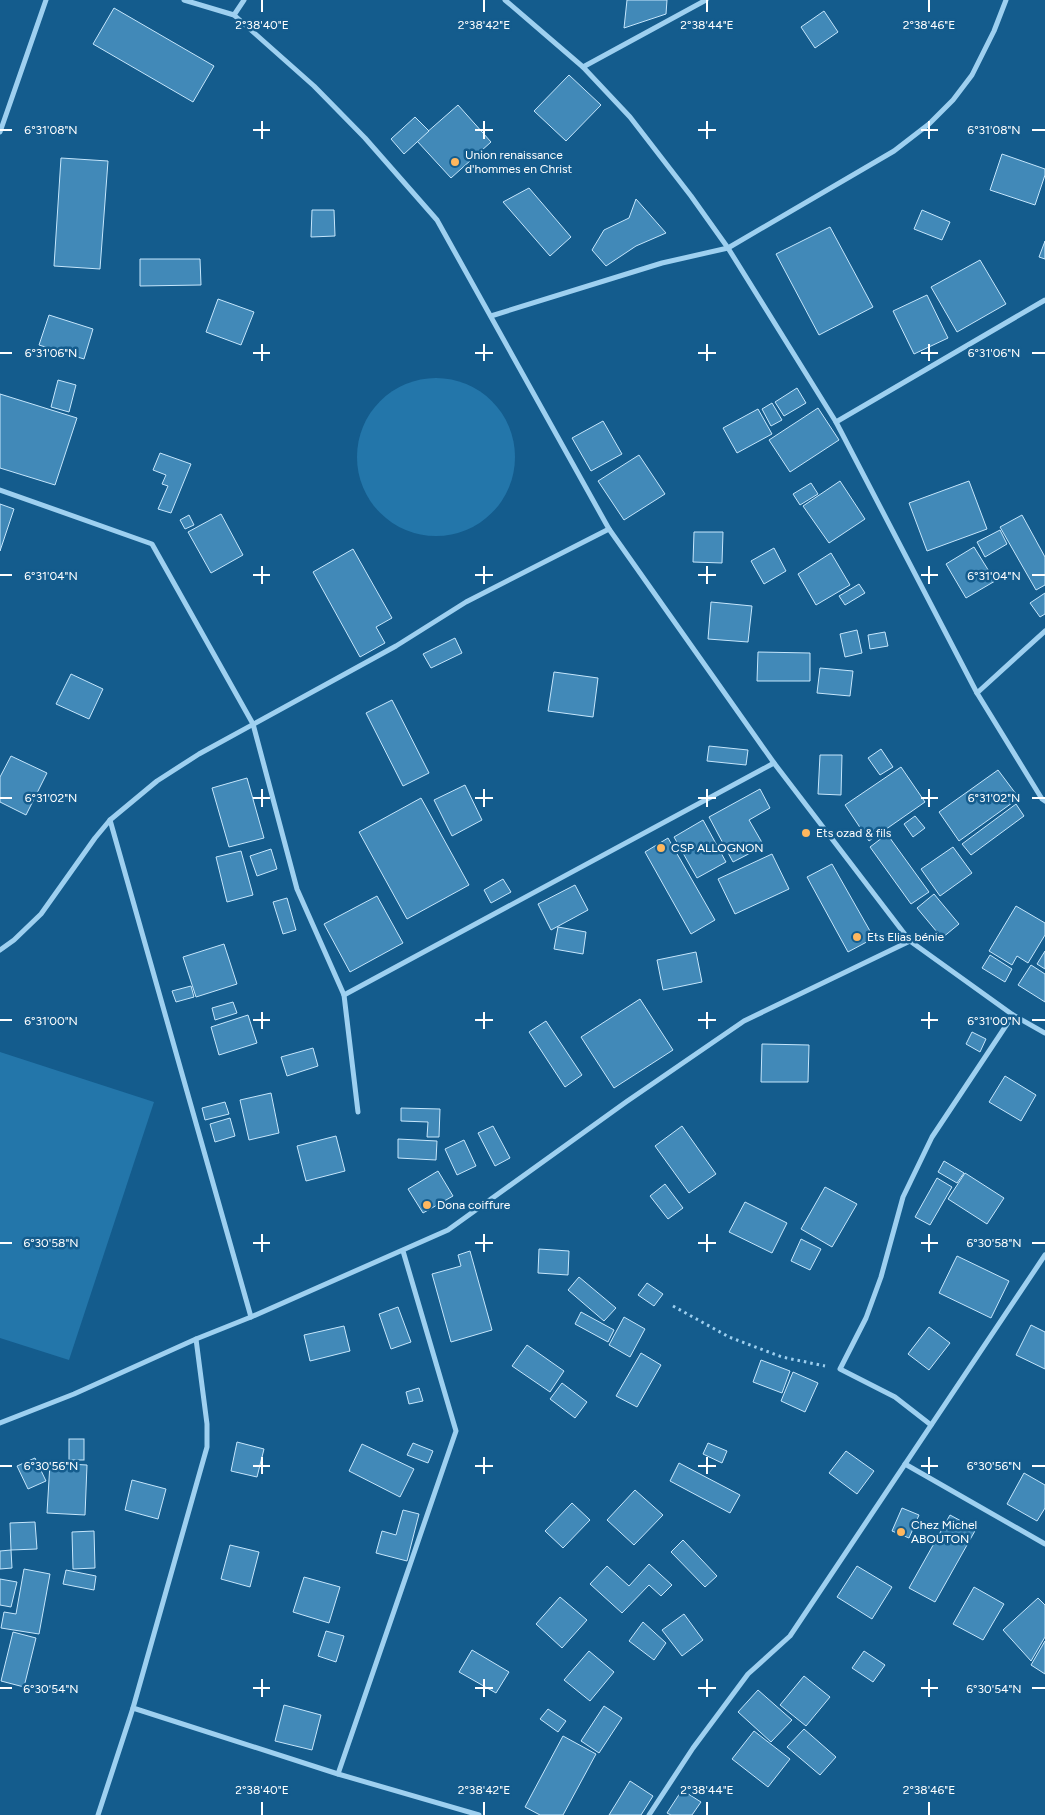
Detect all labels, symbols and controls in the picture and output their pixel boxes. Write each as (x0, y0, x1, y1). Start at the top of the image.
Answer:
text: 2°38'40"E (235, 18, 289, 32)
text: 2°38'42"E (458, 18, 510, 32)
text: 2°38'44"E (680, 18, 734, 32)
text: 2°38'46"E (903, 18, 955, 32)
text: 6°31'08"N (24, 123, 78, 137)
text: 6°31'08"N (967, 123, 1021, 137)
place label: Union renaissance d'hommes en Christ (465, 148, 573, 176)
marker: Union renaissance d'hommes en Christ (449, 156, 461, 168)
text: 6°31'06"N (25, 346, 77, 360)
text: 6°31'06"N (968, 346, 1020, 360)
text: 6°31'04"N (24, 569, 78, 583)
text: 6°31'04"N (967, 569, 1021, 583)
text: 6°31'02"N (25, 791, 77, 805)
text: 6°31'02"N (968, 791, 1020, 805)
place label: Ets ozad & fils (816, 826, 892, 840)
marker: Ets ozad & fils (800, 827, 812, 839)
place label: CSP ALLOGNON (671, 841, 764, 855)
marker: CSP ALLOGNON (655, 842, 667, 854)
place label: Ets Elias bénie (867, 930, 944, 944)
marker: Ets Elias bénie (851, 931, 863, 943)
text: 6°31'00"N (24, 1014, 78, 1028)
text: 6°31'00"N (967, 1014, 1021, 1028)
place label: Dona coiffure (437, 1198, 511, 1212)
marker: Dona coiffure (421, 1199, 433, 1211)
text: 6°30'58"N (23, 1236, 79, 1250)
text: 6°30'58"N (966, 1236, 1022, 1250)
text: 6°30'56"N (24, 1459, 78, 1473)
text: 6°30'56"N (967, 1459, 1021, 1473)
place label: Chez Michel ABOUTON (911, 1518, 977, 1546)
marker: Chez Michel ABOUTON (895, 1526, 907, 1538)
text: 6°30'54"N (23, 1682, 79, 1696)
text: 6°30'54"N (966, 1682, 1022, 1696)
text: 2°38'40"E (235, 1783, 289, 1797)
text: 2°38'42"E (458, 1783, 510, 1797)
text: 2°38'44"E (680, 1783, 734, 1797)
text: 2°38'46"E (903, 1783, 955, 1797)

